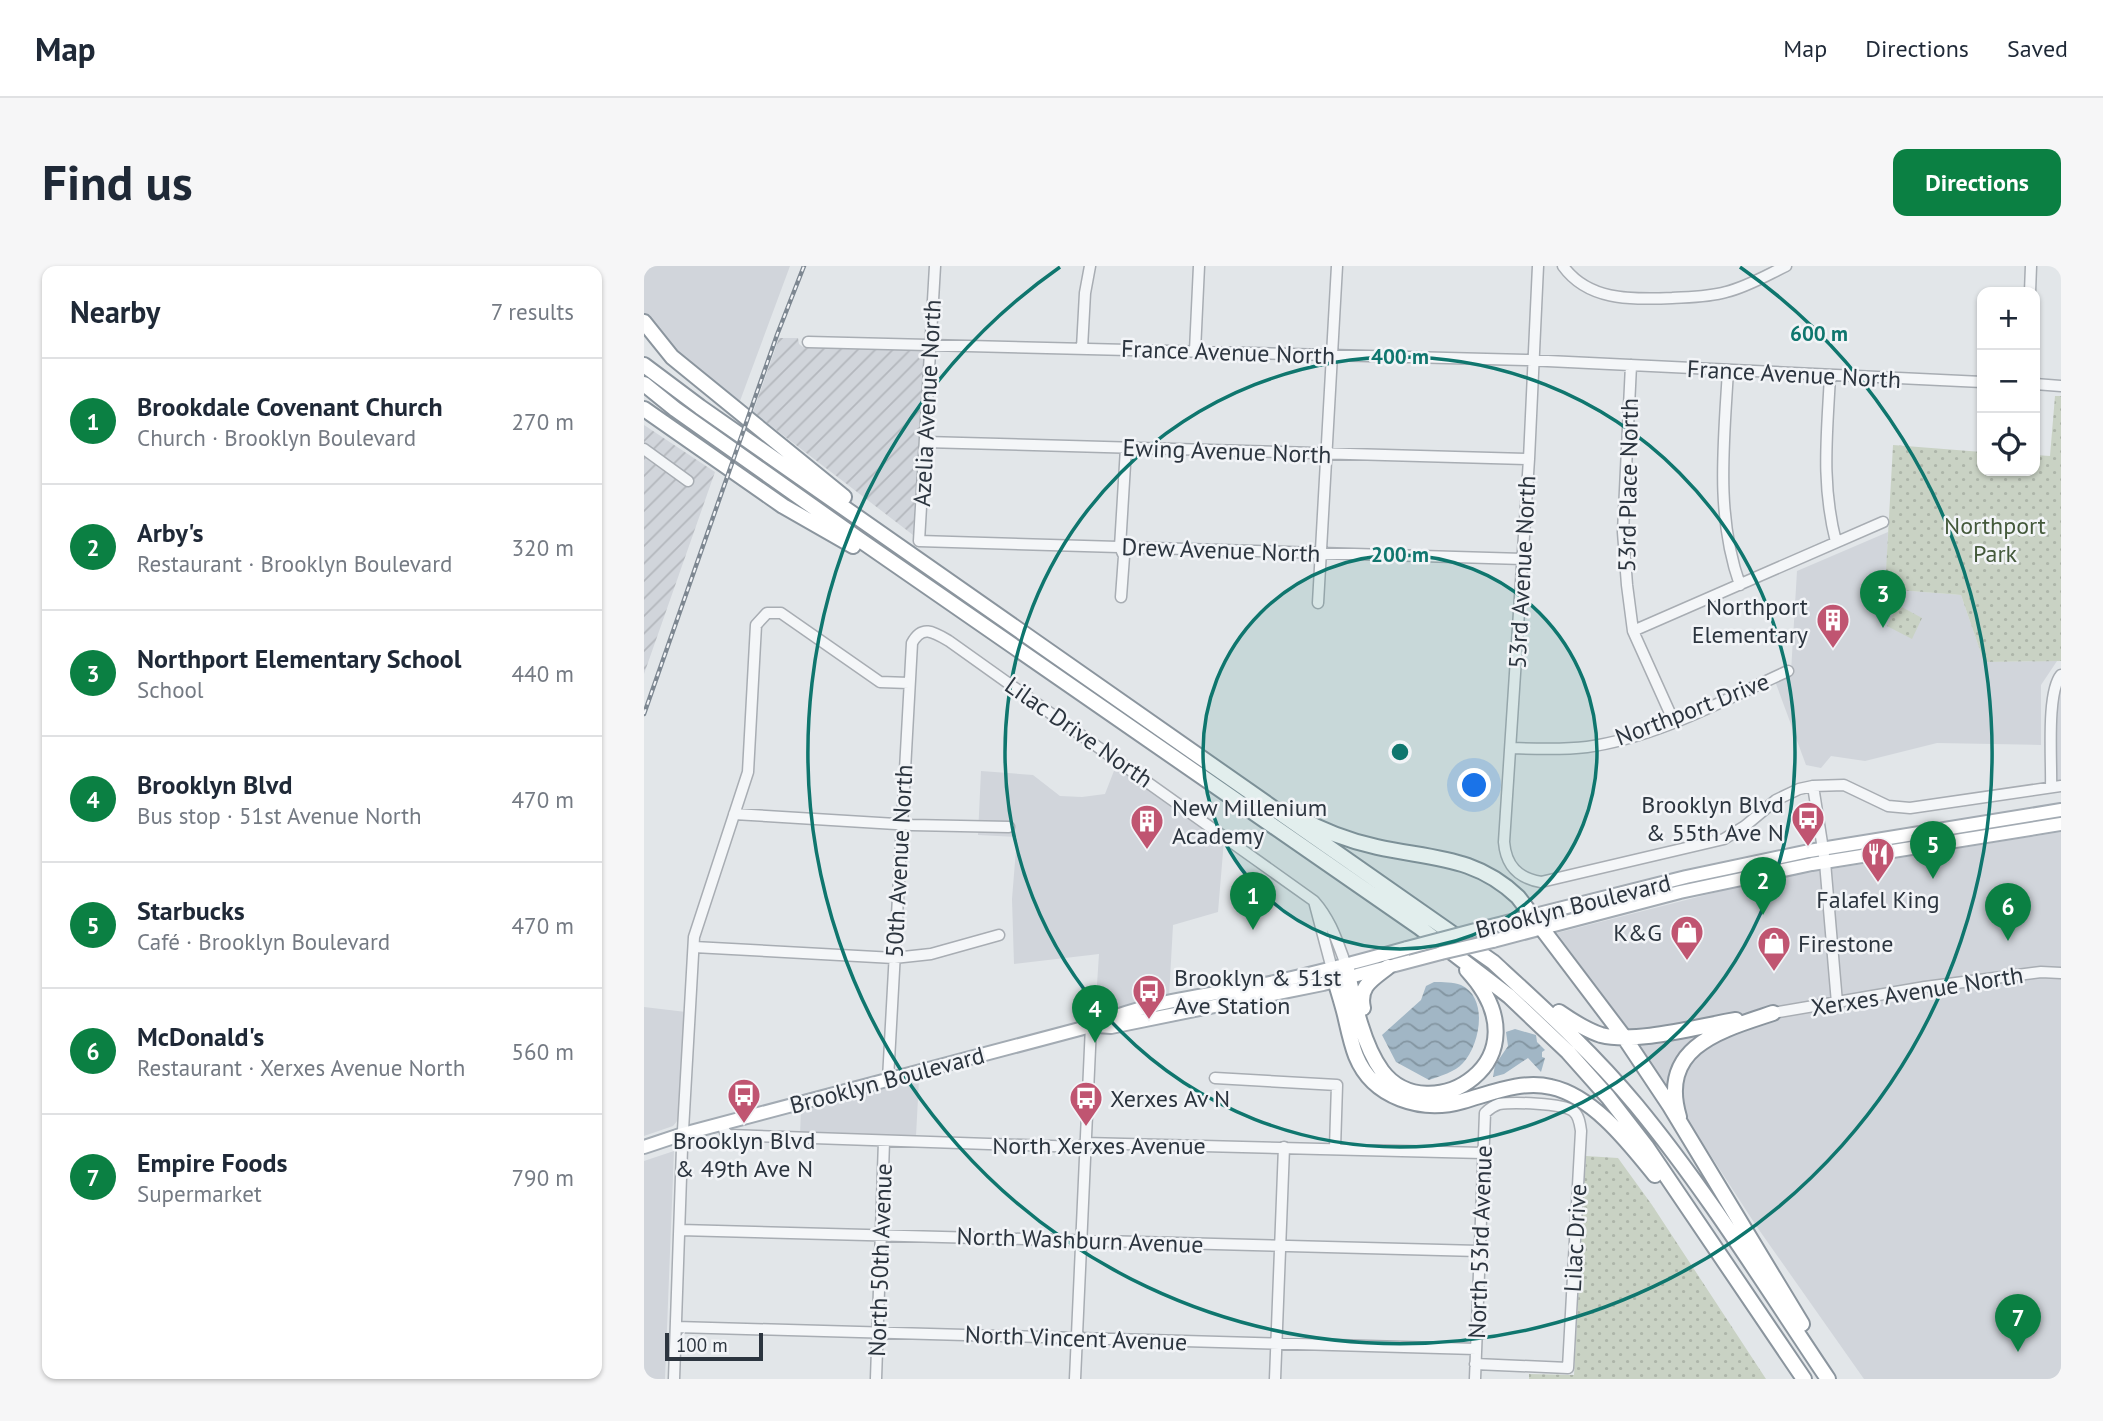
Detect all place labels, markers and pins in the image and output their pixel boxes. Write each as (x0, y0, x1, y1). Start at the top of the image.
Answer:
pin: 3 (1860, 570, 1906, 628)
place label: Northport Elementary (1692, 591, 1808, 650)
building icon: Northport Elementary (1814, 601, 1852, 650)
centre of rings (1388, 740, 1412, 764)
place label: Brooklyn Blvd & 55th Ave N (1641, 789, 1784, 848)
place label: New Millenium Academy (1172, 792, 1327, 851)
bus stop icon: Brooklyn Blvd & 55th Ave N (1789, 799, 1827, 848)
building icon: New Millenium Academy (1128, 802, 1166, 851)
pin: 5 (1910, 821, 1956, 879)
restaurant icon: Falafel King (1859, 835, 1897, 884)
pin: 2 (1740, 857, 1786, 915)
pin: 1 (1230, 872, 1276, 930)
pin: 6 (1985, 883, 2031, 941)
place label: Falafel King (1816, 884, 1940, 915)
shop icon: K&G (1668, 913, 1706, 962)
place label: K&G (1613, 917, 1662, 948)
shop icon: Firestone (1755, 924, 1793, 973)
place label: Firestone (1798, 928, 1893, 959)
place label: Brooklyn & 51st Ave Station (1174, 962, 1341, 1021)
bus stop icon: Brooklyn & 51st Ave Station (1130, 972, 1168, 1021)
pin: 4 (1072, 985, 1118, 1043)
bus stop icon: Brooklyn Blvd & 49th Ave N (725, 1076, 763, 1125)
bus stop icon: Xerxes Av N (1067, 1079, 1105, 1128)
place label: Xerxes Av N (1110, 1083, 1230, 1114)
place label: Brooklyn Blvd & 49th Ave N (673, 1125, 815, 1184)
pin: 7 (1995, 1294, 2041, 1352)

